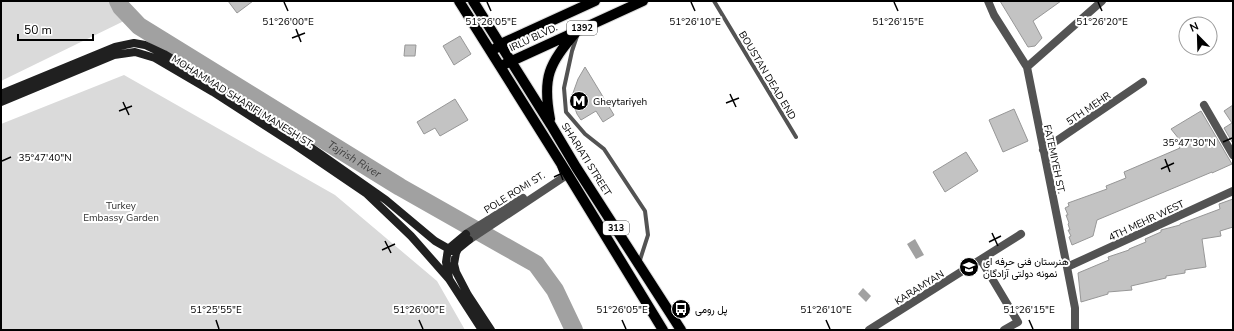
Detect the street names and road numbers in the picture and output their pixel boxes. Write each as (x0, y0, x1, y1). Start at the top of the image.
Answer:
street label: IRLU BLVD. (507, 21, 560, 55)
road number: 1392 (567, 21, 597, 35)
street label: BOUSTAN DEAD END (735, 29, 799, 123)
street label: MOHAMMAD SHARIFI MANESH ST. (169, 52, 316, 152)
street label: 5TH MEHR (1064, 89, 1114, 129)
street label: SHARIATI STREET (558, 120, 614, 199)
street label: FATEMIYEH ST. (1040, 123, 1068, 195)
street label: POLE ROMI ST. (481, 169, 548, 217)
street label: 4TH MEHR WEST (1106, 197, 1187, 245)
road number: 313 (603, 221, 629, 235)
street label: KARAMYAN (892, 267, 947, 309)

